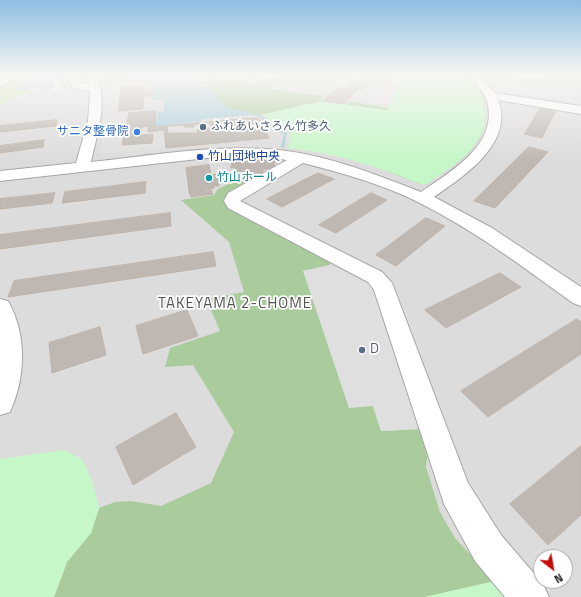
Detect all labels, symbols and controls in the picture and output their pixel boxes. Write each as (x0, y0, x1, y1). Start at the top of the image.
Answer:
place label: ふれあいさろん竹多久 (211, 120, 331, 134)
marker: ふれあいさろん竹多久 (198, 122, 208, 132)
place label: サニタ整骨院 (57, 125, 129, 139)
marker: サニタ整骨院 (132, 127, 142, 137)
place label: 竹山団地中央 (208, 150, 280, 164)
marker: 竹山団地中央 (195, 152, 205, 162)
place label: 竹山ホール (217, 171, 277, 185)
marker: 竹山ホール (204, 173, 214, 183)
district label: TAKEYAMA 2-CHOME (158, 295, 312, 313)
place label: D (370, 342, 379, 358)
marker: D (357, 345, 367, 355)
north arrow (533, 549, 573, 589)
text: N (551, 570, 566, 587)

